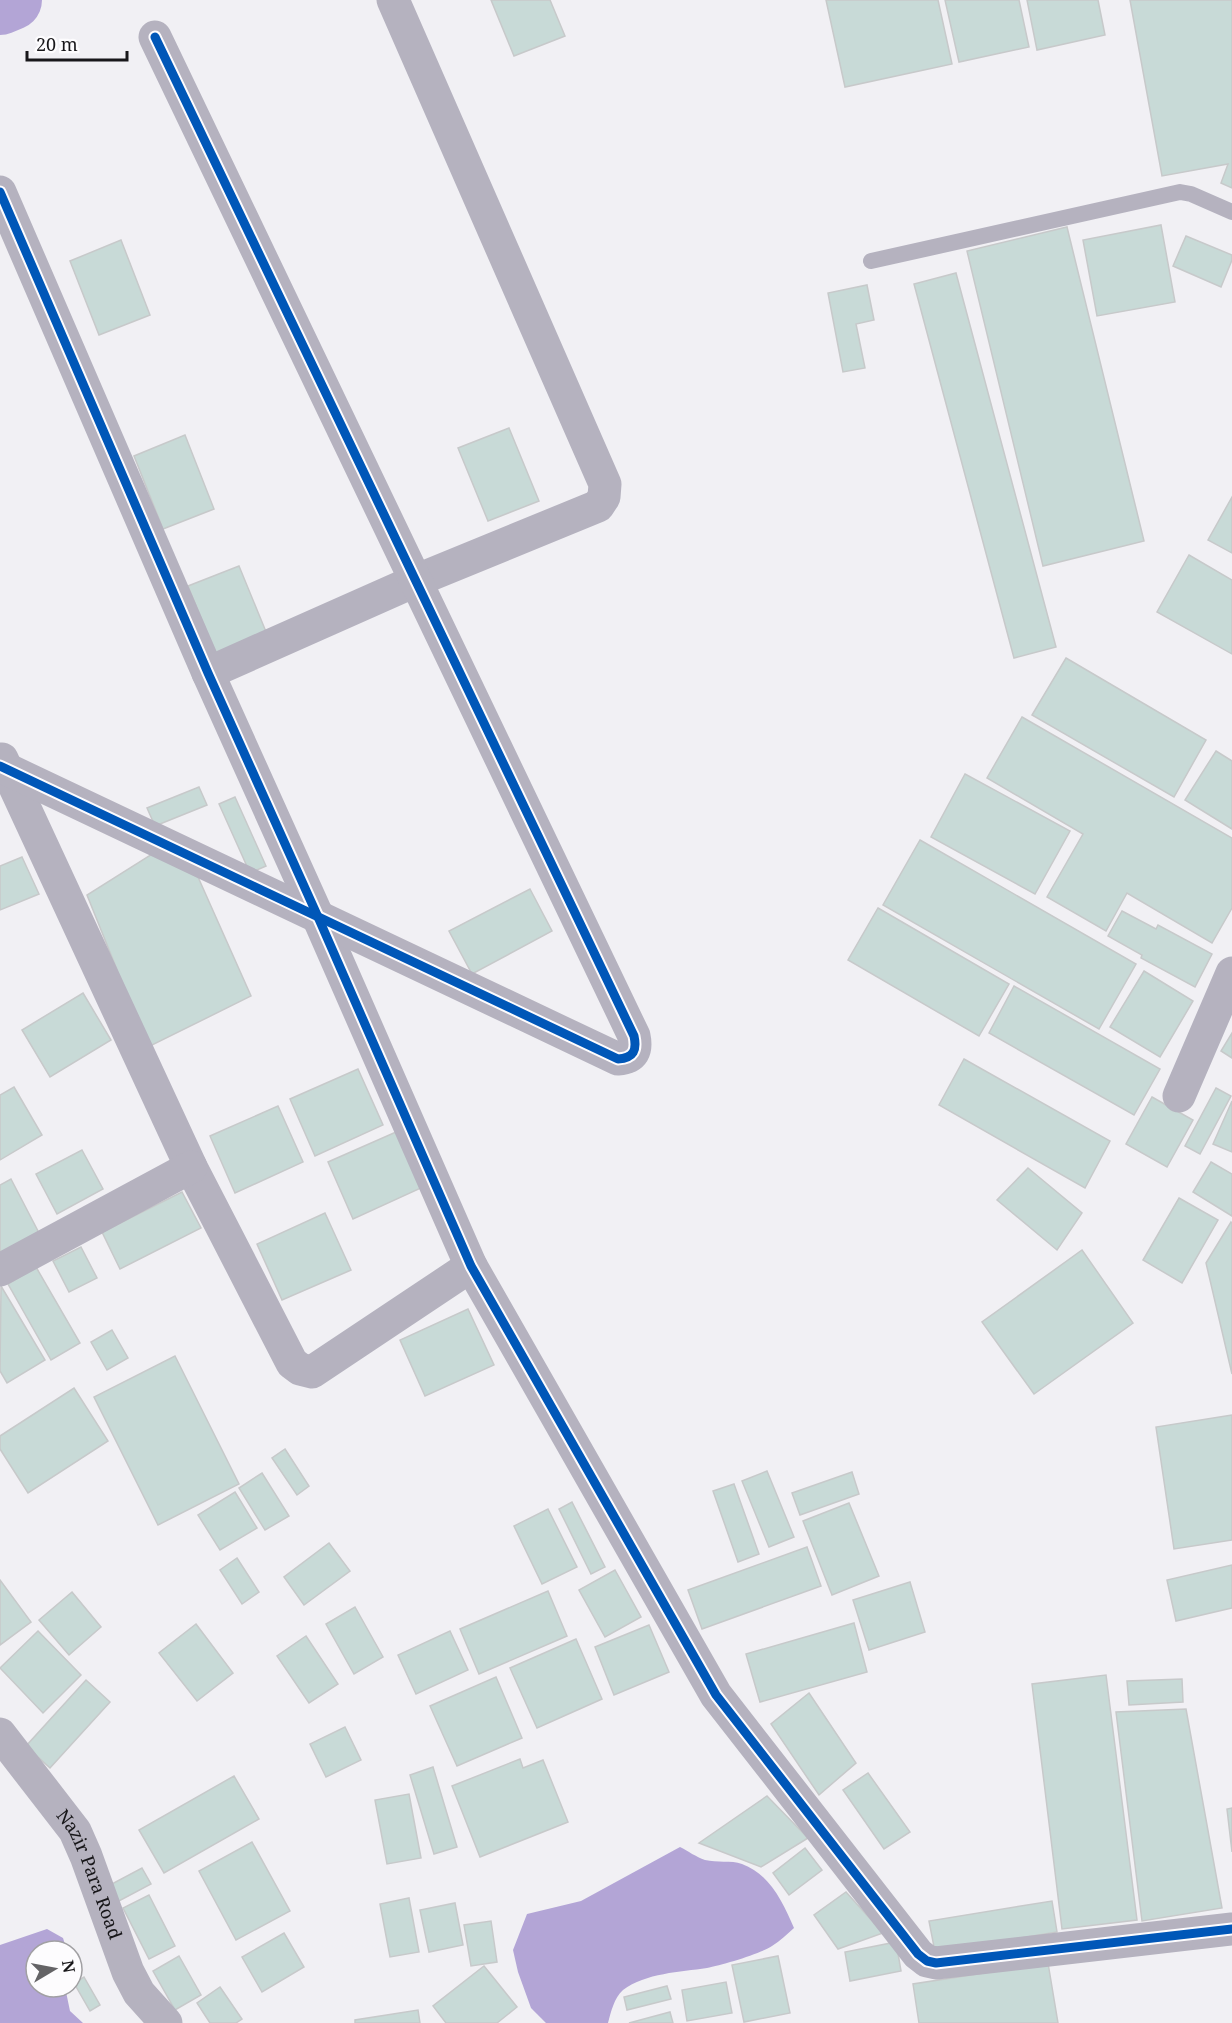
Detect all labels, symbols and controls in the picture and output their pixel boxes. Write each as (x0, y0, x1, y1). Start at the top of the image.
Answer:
scale bar (27, 24, 128, 62)
text: 20 m (36, 32, 78, 56)
street label: Nazir Para Road (51, 1804, 128, 1942)
north arrow (24, 1939, 84, 1999)
text: N (57, 1958, 81, 1975)

